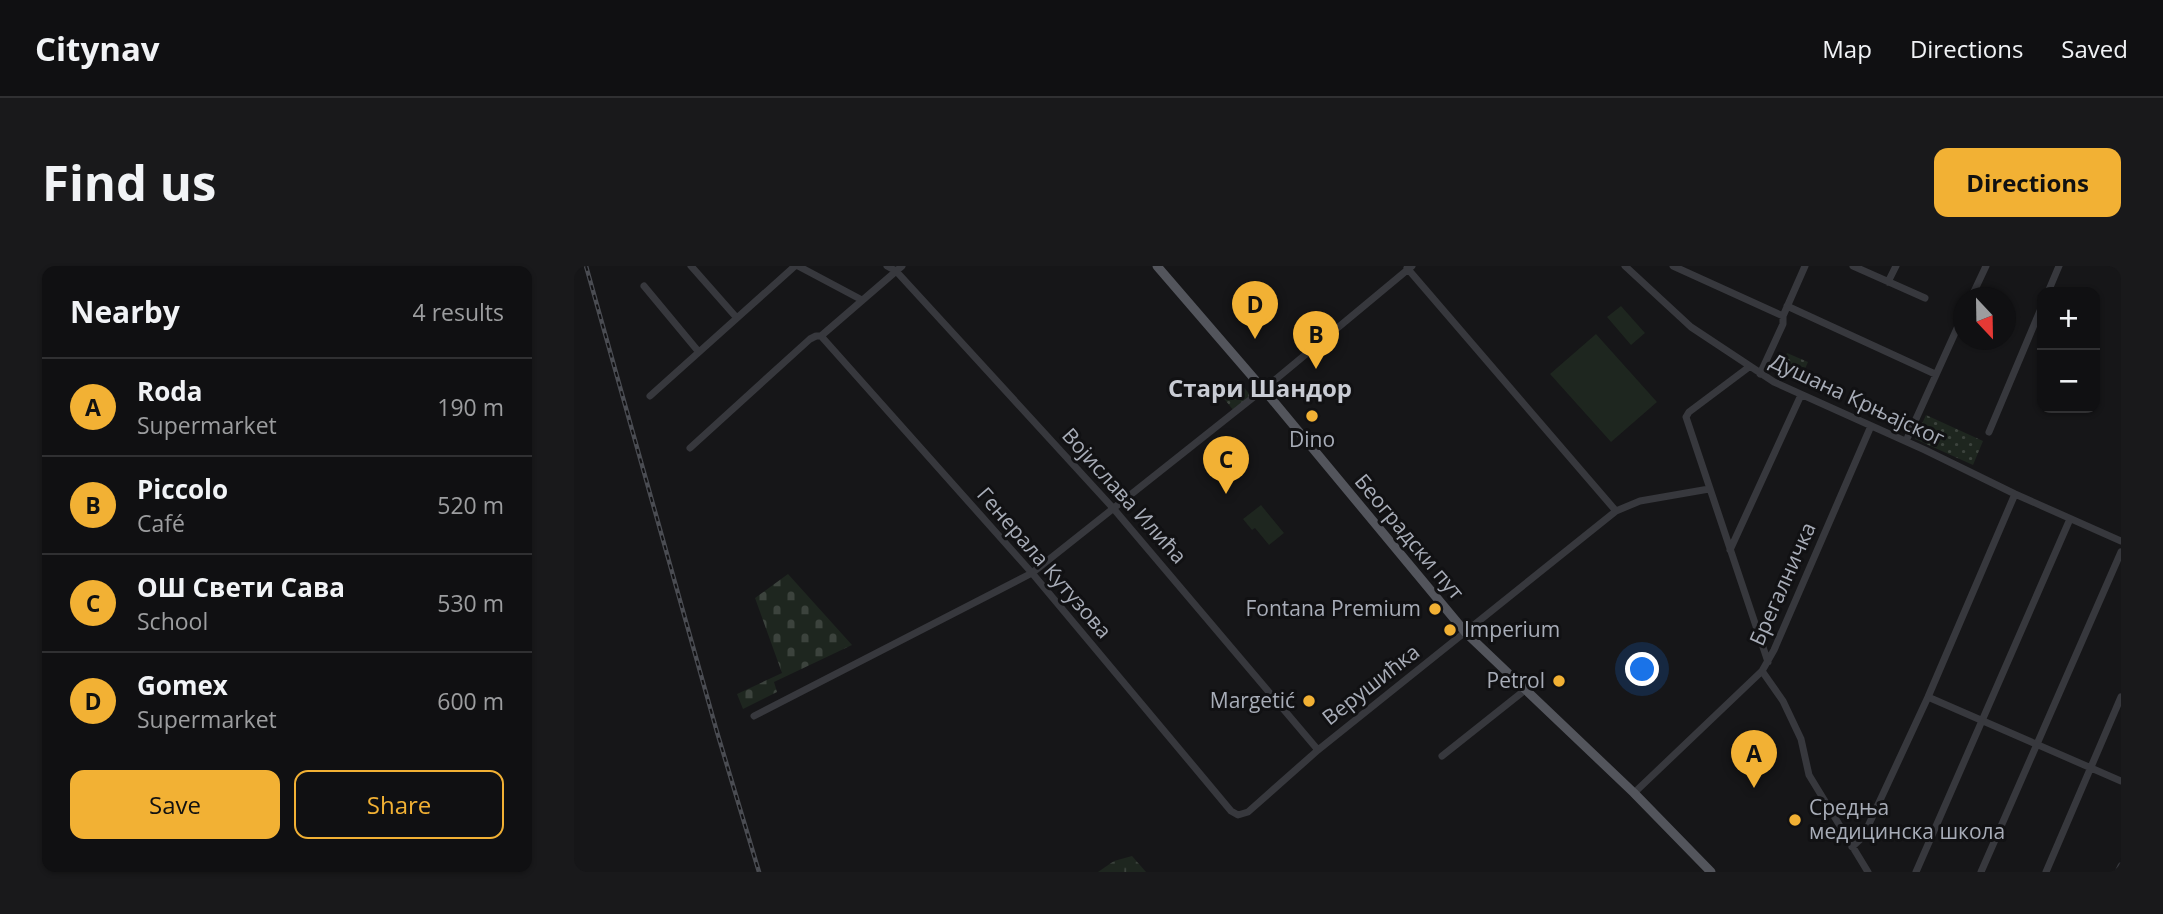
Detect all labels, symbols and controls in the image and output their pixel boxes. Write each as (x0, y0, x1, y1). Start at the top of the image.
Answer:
text: Citynav (35, 26, 160, 71)
text: Map (1822, 32, 1872, 65)
text: Directions (1910, 32, 2023, 65)
text: Saved (2061, 32, 2128, 65)
button: Directions (1934, 148, 2121, 217)
text: Find us (42, 149, 216, 215)
pin: D (1232, 281, 1278, 339)
north arrow (1953, 287, 2016, 350)
map controls (2037, 287, 2100, 413)
button: + (2037, 287, 2100, 350)
text: Nearby (70, 291, 180, 332)
text: 4 results (413, 296, 504, 328)
pin: B (1293, 311, 1339, 369)
street label: Душана Крњајског (1766, 346, 1949, 452)
button: − (2037, 350, 2100, 413)
district label: Стари Шандор (1168, 371, 1352, 404)
text: Roda (137, 373, 202, 409)
text: A (85, 391, 101, 423)
text: 190 m (437, 391, 504, 423)
marker: Dino (1304, 408, 1320, 424)
text: Supermarket (137, 409, 277, 441)
street label: Војислава Илића (1056, 421, 1193, 569)
place label: Dino (1289, 425, 1335, 453)
pin: C (1203, 436, 1249, 494)
street label: Београдски пут (1349, 468, 1471, 605)
text: Piccolo (137, 471, 228, 507)
street label: Генерала Кутузова (971, 481, 1118, 644)
text: B (85, 489, 101, 521)
text: 520 m (437, 489, 504, 521)
text: Café (137, 507, 185, 539)
street label: Брегалничка (1742, 518, 1822, 650)
text: ОШ Свети Сава (137, 569, 345, 605)
text: C (86, 587, 100, 619)
text: 530 m (437, 587, 504, 619)
place label: Fontana Premium (1245, 594, 1421, 622)
marker: Fontana Premium (1427, 601, 1443, 617)
text: School (137, 605, 208, 637)
place label: Imperium (1464, 615, 1560, 643)
marker: Imperium (1442, 622, 1458, 638)
street label: Верушићка (1316, 637, 1425, 731)
your location (1625, 652, 1659, 686)
place label: Petrol (1487, 666, 1545, 694)
text: Gomex (137, 667, 228, 703)
marker: Petrol (1551, 673, 1567, 689)
text: D (84, 685, 102, 717)
text: 600 m (437, 685, 504, 717)
place label: Margetić (1210, 686, 1295, 714)
marker: Margetić (1301, 693, 1317, 709)
text: Supermarket (137, 703, 277, 735)
pin: A (1731, 730, 1777, 788)
button: Save (70, 770, 280, 839)
button: Share (294, 770, 504, 839)
place label: Средња медицинска школа (1809, 793, 2005, 845)
marker: Средња медицинска школа (1787, 812, 1803, 828)

